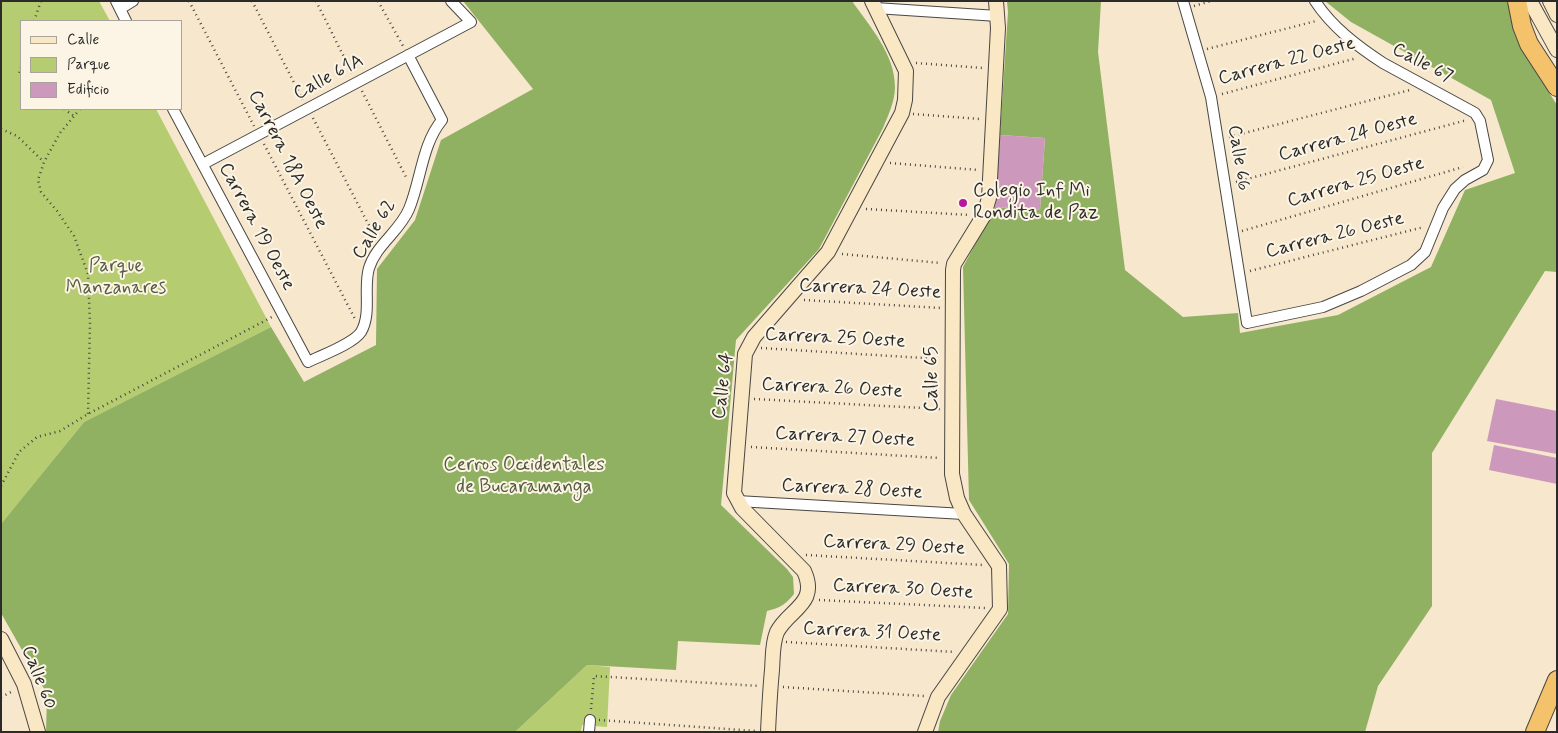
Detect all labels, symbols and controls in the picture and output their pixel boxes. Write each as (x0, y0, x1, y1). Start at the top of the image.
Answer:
legend (20, 20, 182, 110)
text: Calle (67, 30, 99, 50)
street label: Carrera 22 Oeste (1216, 33, 1358, 91)
street label: Calle 67 (1388, 39, 1456, 89)
street label: Calle 61A (290, 50, 368, 106)
text: Parque (67, 55, 110, 75)
text: Edificio (67, 80, 109, 100)
street label: Carrera 18A Oeste (242, 87, 332, 233)
street label: Carrera 24 Oeste (1276, 109, 1420, 167)
street label: Calle 66 (1222, 124, 1254, 192)
street label: Carrera 25 Oeste (1285, 153, 1427, 213)
street label: Carrera 19 Oeste (213, 159, 299, 295)
place label: Colegio Inf Mi Rondita de Paz (973, 181, 1098, 225)
street label: Calle 62 (348, 196, 402, 264)
marker: Colegio Inf Mi Rondita de Paz (957, 197, 969, 209)
street label: Carrera 26 Oeste (1264, 208, 1406, 264)
park label: Parque Manzanares (66, 256, 166, 300)
street label: Carrera 24 Oeste (798, 275, 942, 305)
street label: Carrera 25 Oeste (764, 324, 906, 354)
street label: Calle 65 (922, 346, 944, 412)
street label: Calle 64 (709, 351, 739, 421)
street label: Carrera 26 Oeste (761, 374, 903, 404)
street label: Carrera 27 Oeste (774, 423, 916, 453)
park label: Cerros Occidentales de Bucaramanga (443, 455, 605, 499)
street label: Carrera 28 Oeste (781, 475, 923, 505)
street label: Carrera 29 Oeste (822, 531, 966, 561)
street label: Carrera 30 Oeste (832, 575, 974, 605)
street label: Carrera 31 Oeste (802, 618, 942, 648)
street label: Calle 60 (15, 643, 61, 713)

